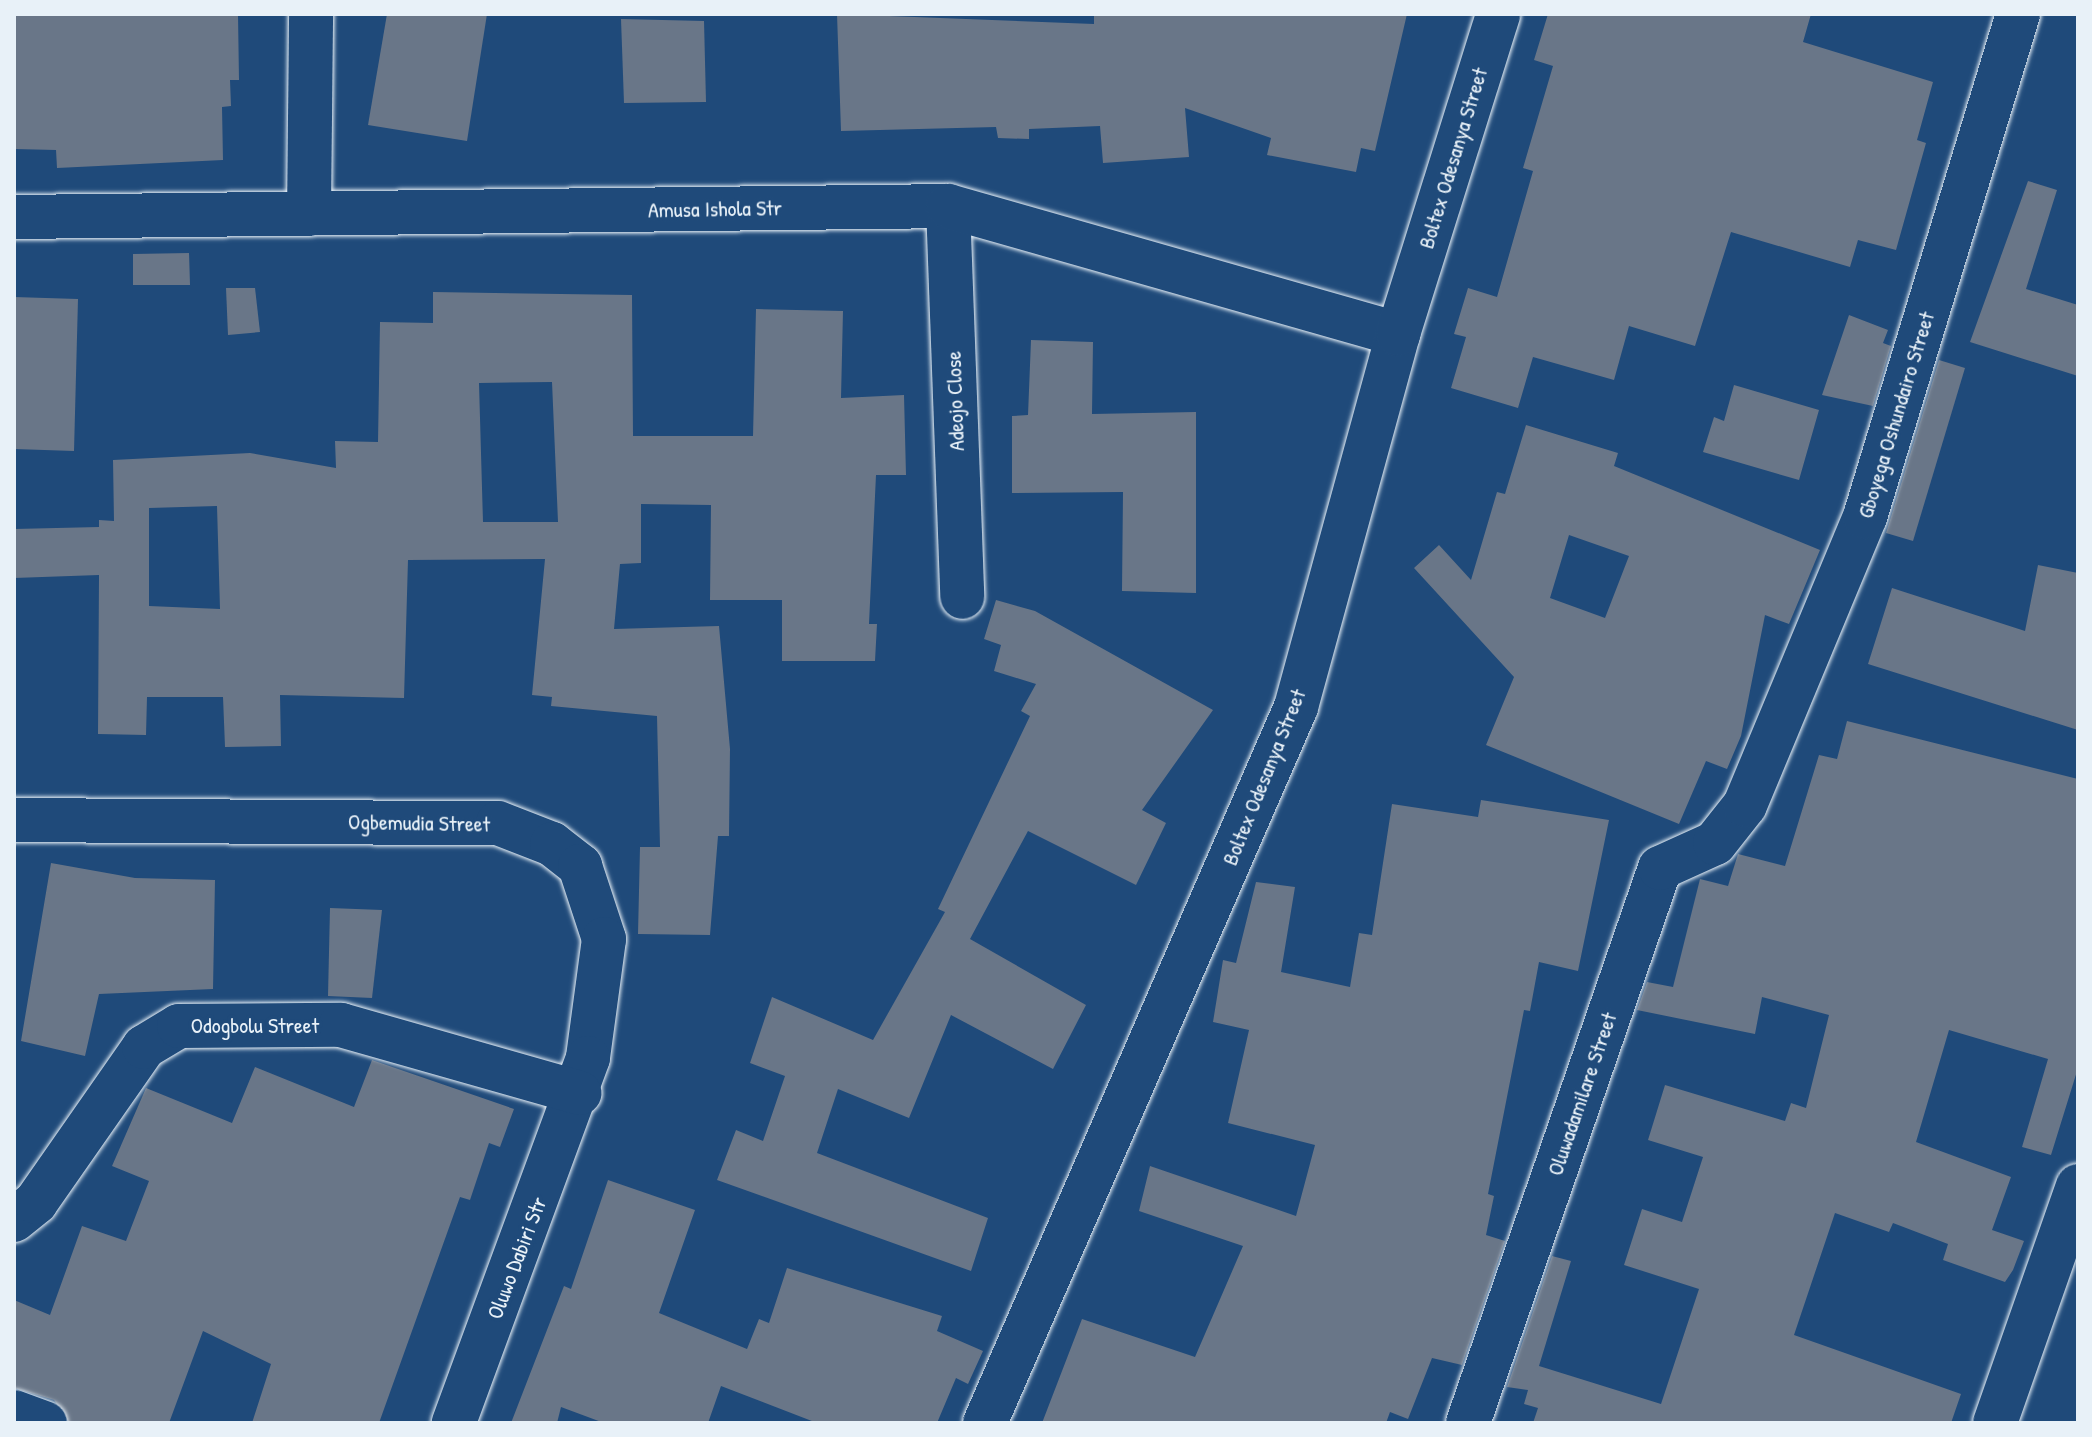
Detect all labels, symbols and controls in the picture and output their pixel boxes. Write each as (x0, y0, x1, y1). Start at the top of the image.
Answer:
street label: Boltex Odesanya Street (1413, 64, 1493, 252)
street label: Amusa Ishola Str (648, 195, 782, 223)
street label: Gboyega Oshundairo Street (1852, 309, 1940, 521)
street label: Adeojo Close (940, 351, 970, 451)
street label: Boltex Odesanya Street (1217, 685, 1311, 869)
street label: Ogbemudia Street (348, 809, 490, 837)
street label: Oluwadamilare Street (1542, 1009, 1622, 1179)
street label: Odogbolu Street (191, 1013, 319, 1039)
street label: Oluwo Dabiri Str (482, 1193, 552, 1323)

